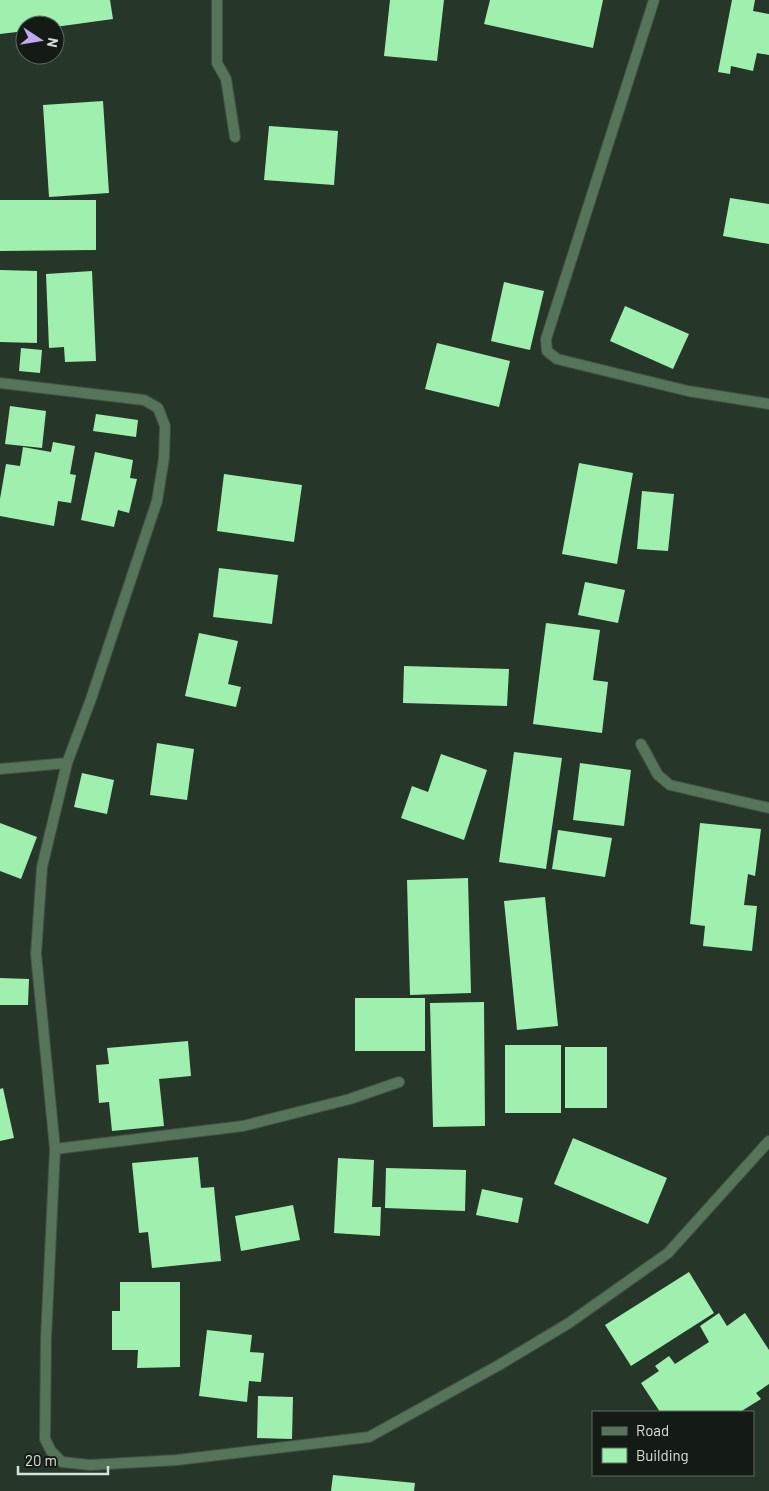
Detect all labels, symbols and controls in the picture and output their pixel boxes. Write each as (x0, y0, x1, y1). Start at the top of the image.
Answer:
north arrow (15, 15, 65, 65)
text: N (44, 36, 62, 49)
legend (592, 1411, 754, 1476)
text: Road (636, 1421, 669, 1439)
scale bar (18, 1444, 108, 1476)
text: Building (636, 1446, 689, 1464)
text: 20 m (25, 1451, 57, 1469)

